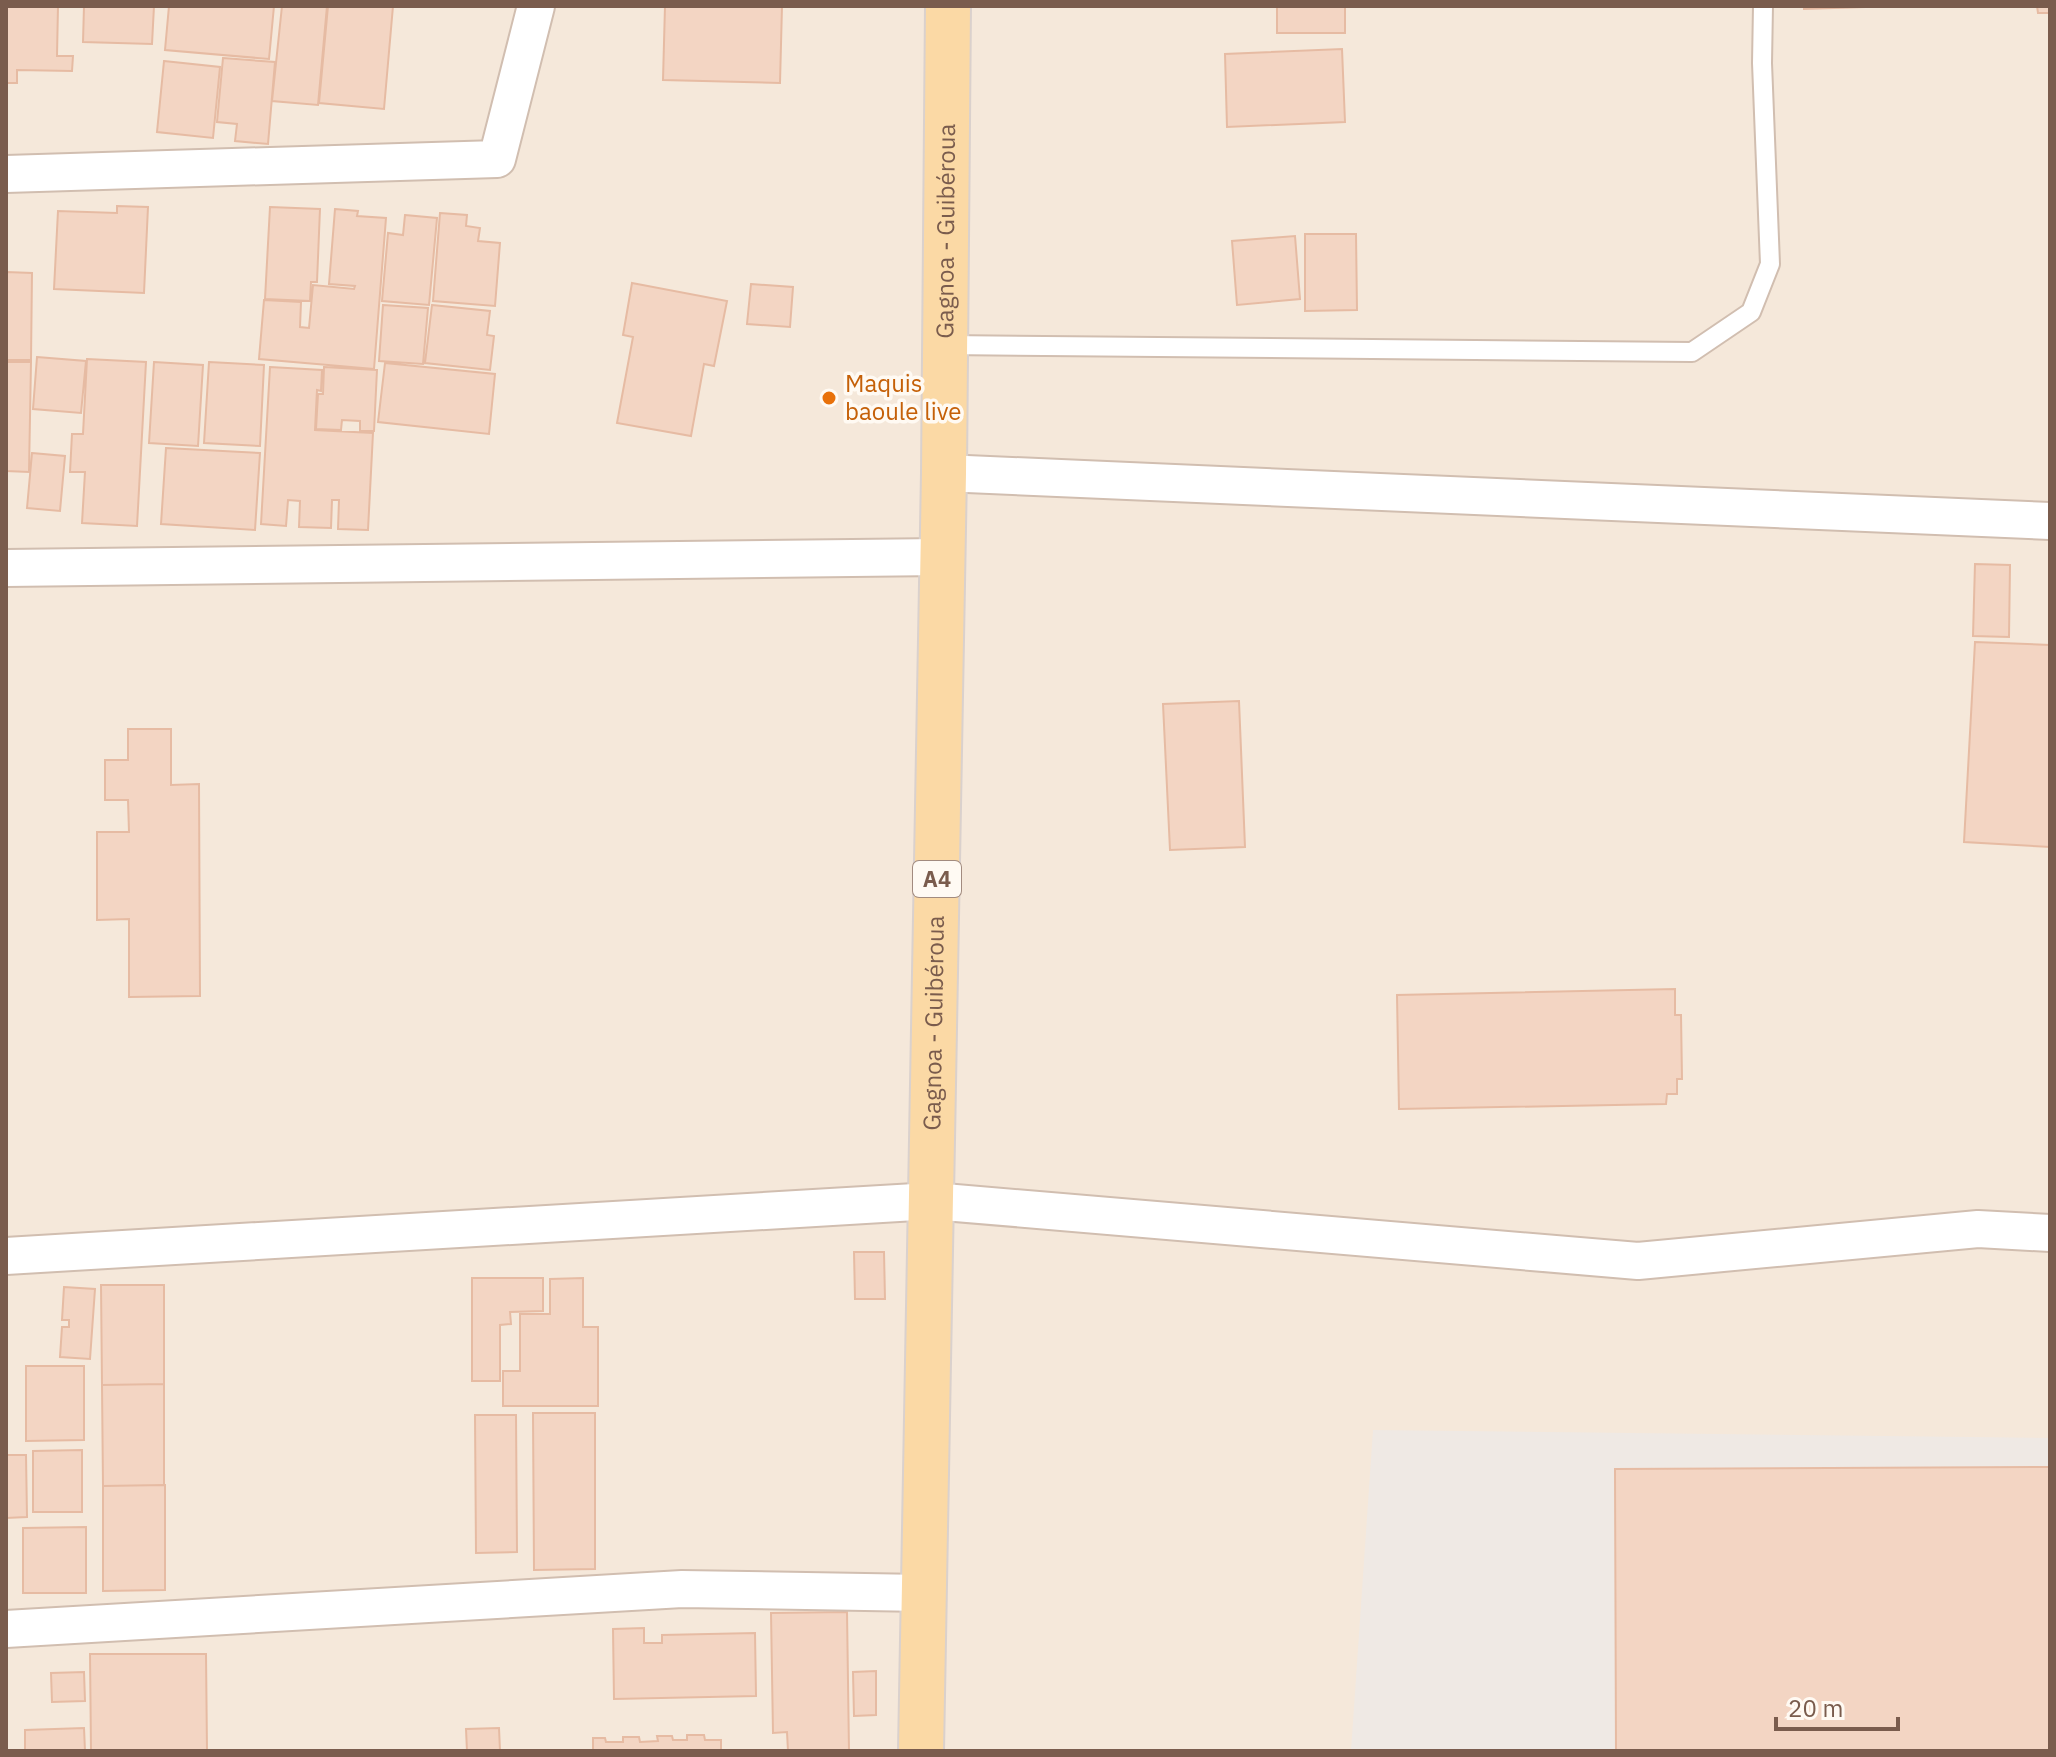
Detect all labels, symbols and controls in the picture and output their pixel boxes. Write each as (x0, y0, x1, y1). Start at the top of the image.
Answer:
street label: Gagnoa - Guibéroua (928, 123, 962, 339)
place label: Maquis baoule live (845, 367, 962, 427)
marker: Maquis baoule live (820, 389, 838, 407)
road number: A4 (913, 861, 961, 897)
street label: Gagnoa - Guibéroua (915, 915, 951, 1131)
scale bar (1776, 1681, 1898, 1731)
text: 20 m (1788, 1692, 1843, 1724)

